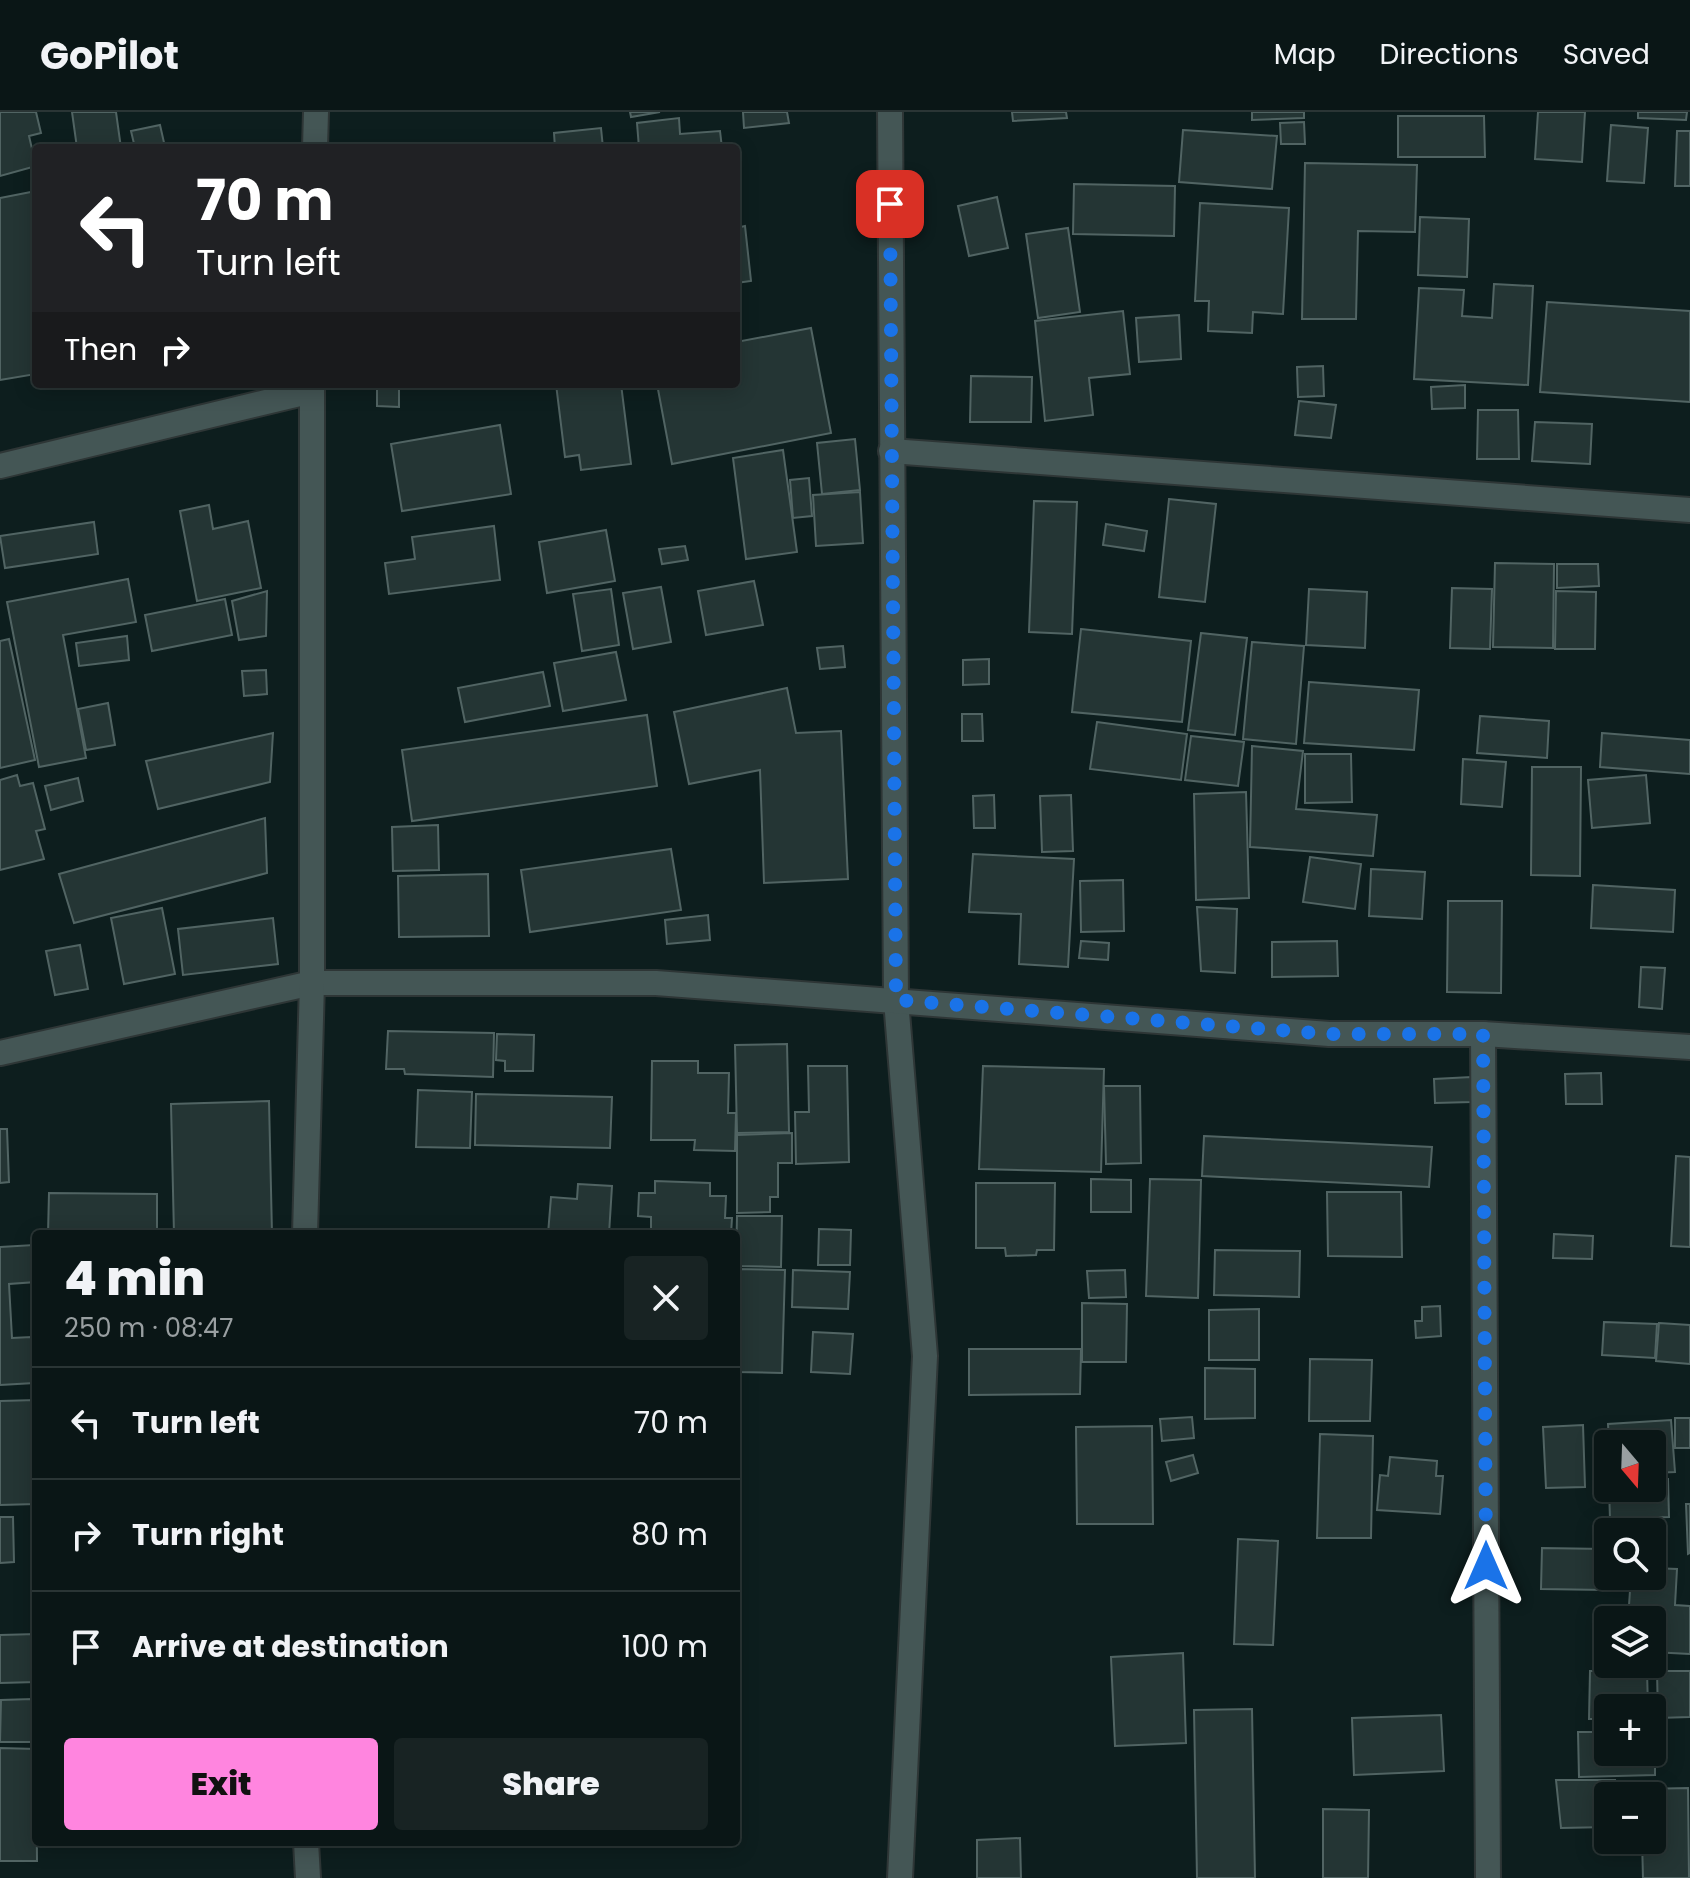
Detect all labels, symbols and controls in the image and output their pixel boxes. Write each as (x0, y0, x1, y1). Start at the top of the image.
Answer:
text: GoPilot (40, 29, 179, 82)
text: Map (1274, 35, 1336, 74)
text: Directions (1380, 35, 1519, 74)
text: Saved (1563, 35, 1650, 74)
text: 70 m (196, 161, 334, 240)
pin (856, 170, 924, 238)
icon: left (64, 176, 168, 280)
icon: arrive (868, 182, 912, 226)
text: Turn left (196, 237, 341, 288)
text: Then (64, 328, 137, 371)
icon: right (153, 328, 197, 372)
text: 4 min (64, 1245, 205, 1312)
button: close (624, 1256, 708, 1340)
text: 250 m · 08:47 (64, 1310, 234, 1346)
icon: left (64, 1401, 108, 1445)
text: Turn left (132, 1401, 260, 1444)
text: 70 m (634, 1401, 708, 1444)
north arrow (1594, 1430, 1666, 1502)
map controls (1594, 1430, 1666, 1854)
icon: right (64, 1513, 108, 1557)
text: Turn right (132, 1513, 284, 1556)
text: 80 m (631, 1513, 708, 1556)
button: search (1594, 1518, 1666, 1590)
position arrow (1444, 1524, 1528, 1608)
button: layers (1594, 1606, 1666, 1678)
icon: arrive (64, 1625, 108, 1669)
text: Arrive at destination (132, 1625, 449, 1668)
text: 100 m (622, 1625, 708, 1668)
button: + (1594, 1694, 1666, 1766)
button: Exit (64, 1738, 378, 1830)
button: Share (394, 1738, 708, 1830)
button: − (1594, 1782, 1666, 1854)

